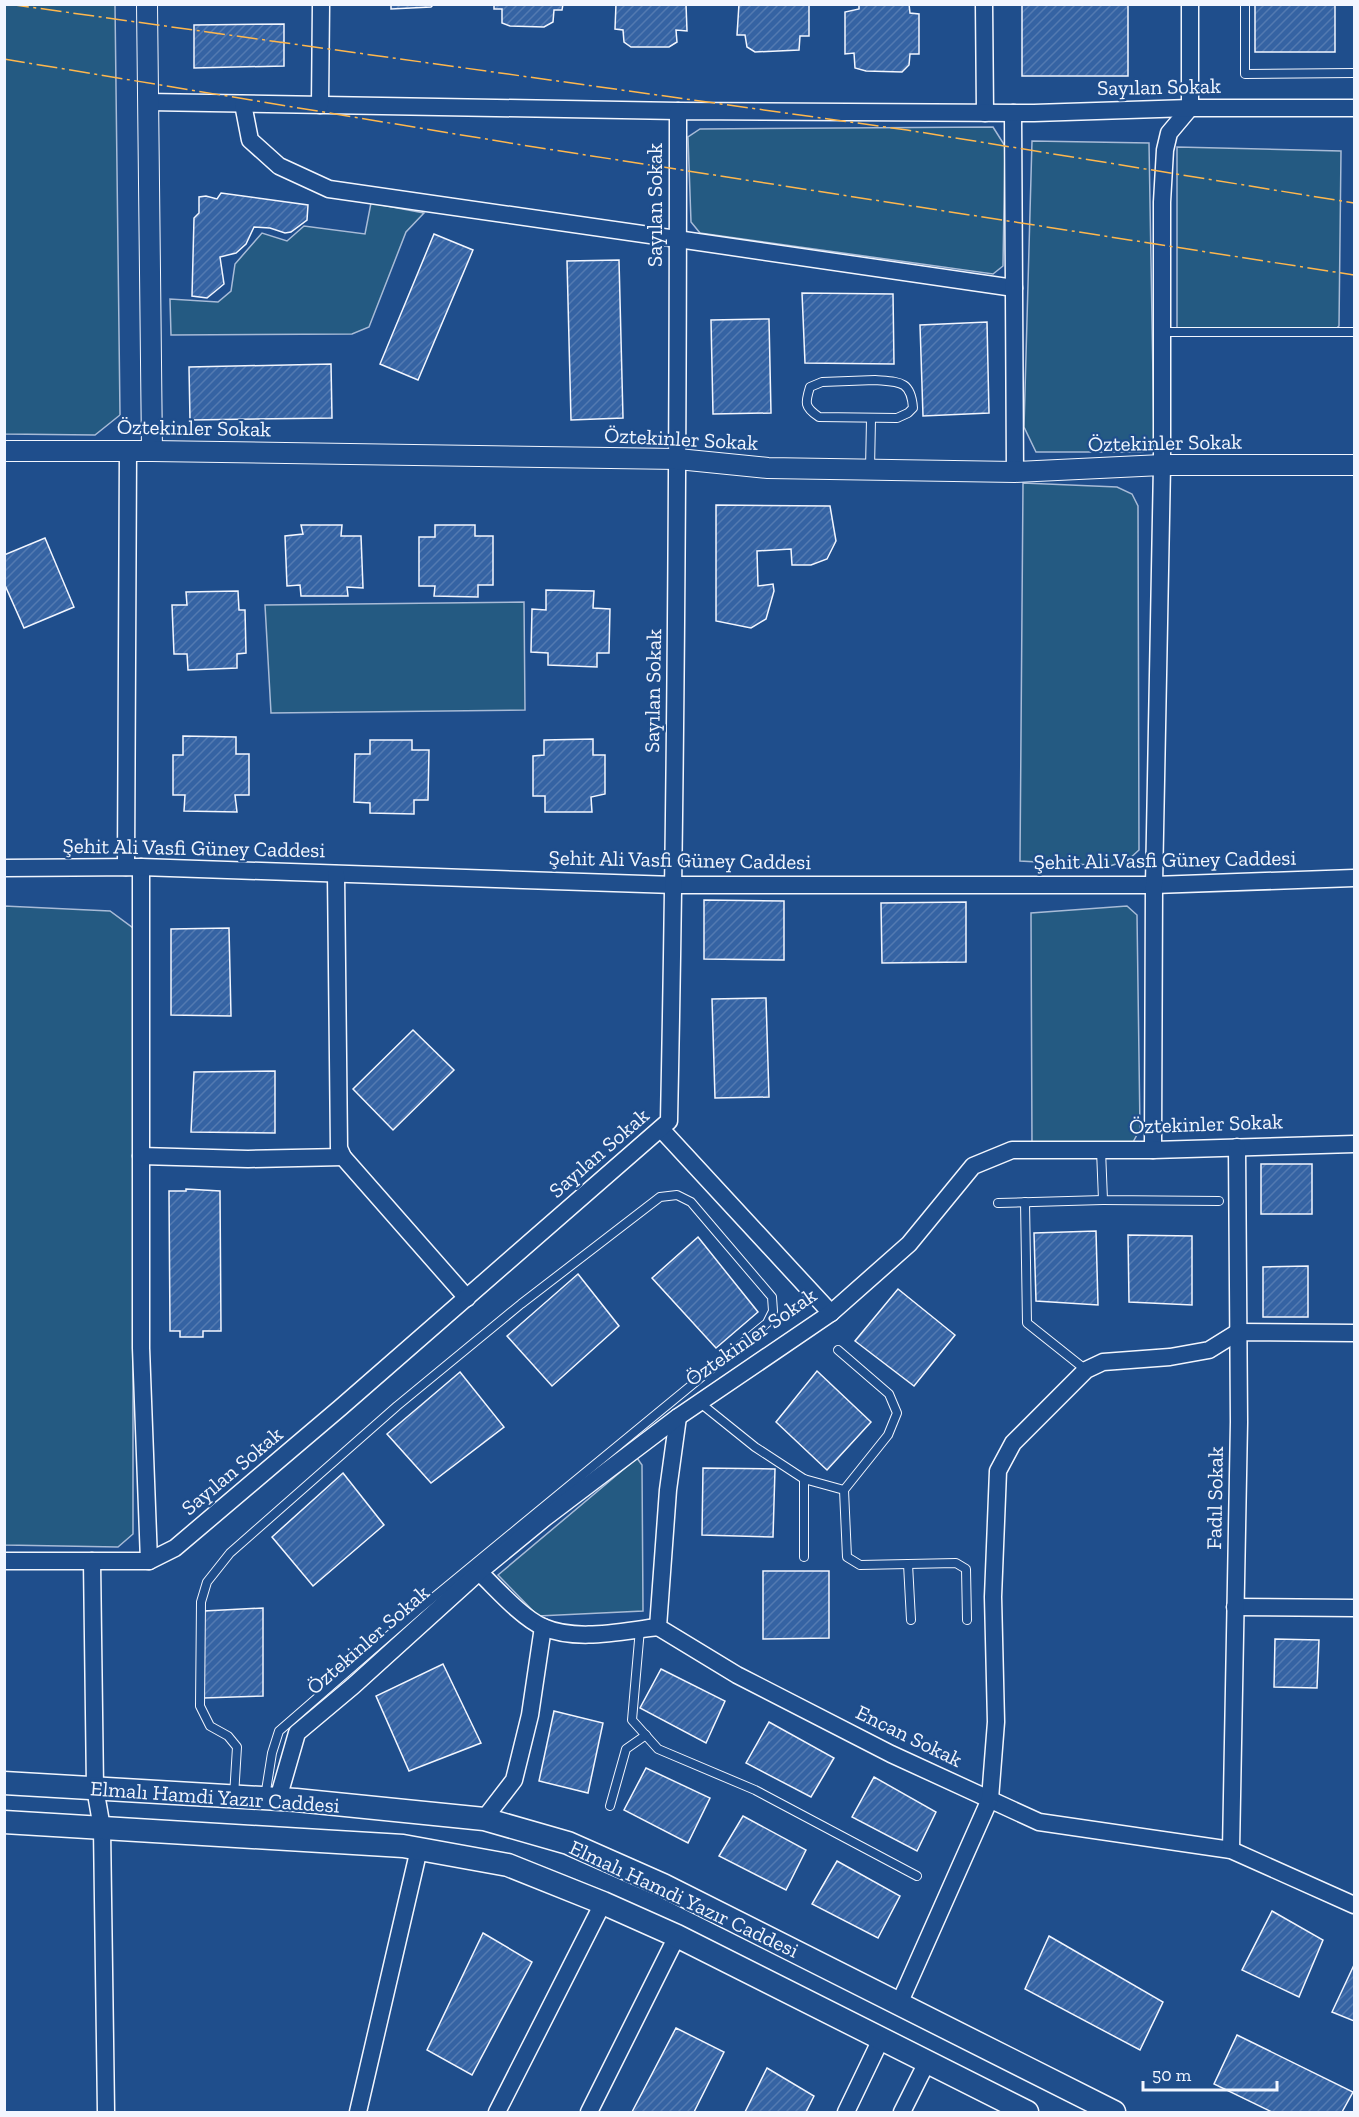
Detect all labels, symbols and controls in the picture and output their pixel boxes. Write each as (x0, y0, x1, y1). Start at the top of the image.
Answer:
street label: Sayılan Sokak (1097, 73, 1221, 100)
street label: Sayılan Sokak (642, 143, 667, 267)
street label: Öztekinler Sokak (117, 414, 271, 441)
street label: Öztekinler Sokak (603, 422, 759, 455)
street label: Öztekinler Sokak (1088, 429, 1242, 456)
street label: Sayılan Sokak (639, 629, 666, 753)
street label: Şehit Ali Vasfi Güney Caddesi (62, 833, 326, 862)
street label: Şehit Ali Vasfi Güney Caddesi (548, 845, 812, 874)
street label: Şehit Ali Vasfi Güney Caddesi (1033, 845, 1297, 874)
street label: Sayılan Sokak (544, 1102, 654, 1203)
street label: Öztekinler Sokak (1128, 1108, 1284, 1139)
street label: Öztekinler Sokak (680, 1282, 821, 1391)
street label: Sayılan Sokak (176, 1421, 287, 1520)
street label: Fadıl Sokak (1201, 1446, 1228, 1550)
street label: Öztekinler Sokak (301, 1580, 434, 1700)
street label: Encan Sokak (852, 1699, 966, 1772)
street label: Elmalı Hamdi Yazır Caddesi (89, 1775, 341, 1818)
street label: Elmalı Hamdi Yazır Caddesi (566, 1834, 803, 1963)
scale bar (1143, 2054, 1276, 2092)
text: 50 m (1152, 2064, 1192, 2086)

